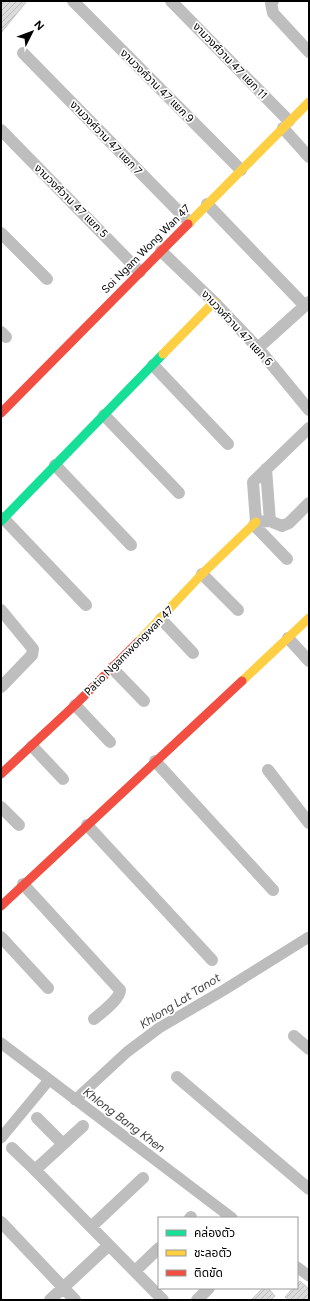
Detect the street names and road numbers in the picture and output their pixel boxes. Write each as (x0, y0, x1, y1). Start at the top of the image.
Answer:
street label: งามวงศ์วาน 47 แยก 11 (190, 20, 270, 102)
street label: งามวงศ์วาน 47 แยก 9 (118, 47, 196, 125)
street label: งามวงศ์วาน 47 แยก 7 (67, 98, 145, 178)
street label: งามวงศ์วาน 47 แยก 5 (32, 162, 110, 240)
street label: Soi Ngam Wong Wan 47 (99, 202, 193, 296)
street label: งามวงศ์วาน 47 แยก 6 (199, 288, 275, 368)
street label: Patio Ngamwongwan 47 (82, 604, 176, 698)

